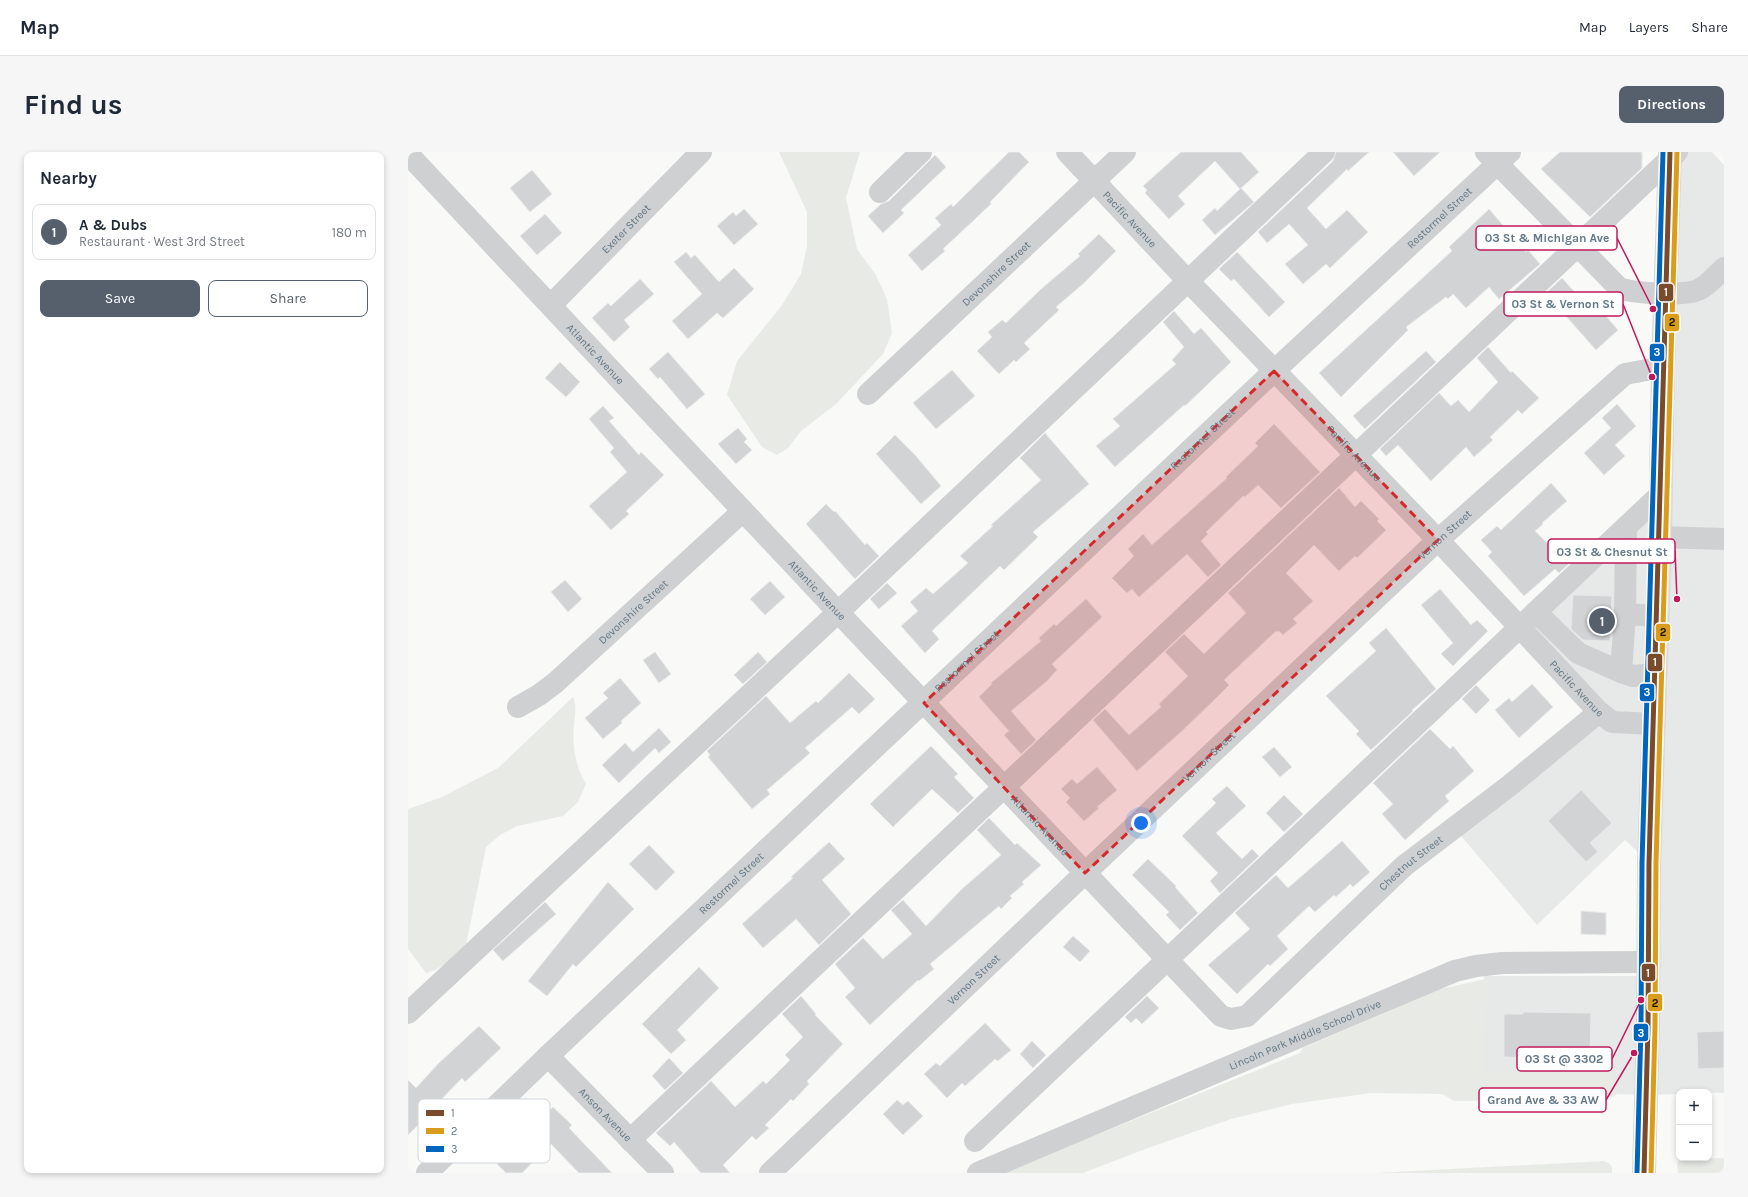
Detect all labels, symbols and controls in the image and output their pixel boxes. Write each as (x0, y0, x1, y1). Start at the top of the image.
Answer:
text: Map (20, 17, 59, 39)
text: Map (1579, 19, 1607, 36)
text: Layers (1629, 19, 1669, 36)
text: Share (1691, 19, 1728, 36)
button: Directions (1619, 86, 1724, 123)
text: Find us (24, 88, 123, 121)
text: Nearby (40, 168, 97, 188)
street label: Restormel Street (1404, 185, 1475, 251)
street label: Pacific Avenue (1100, 188, 1159, 251)
street label: Exeter Street (599, 201, 653, 256)
text: A & Dubs (79, 216, 147, 234)
text: 1 (52, 225, 56, 240)
text: 180 m (332, 225, 367, 240)
callout: 03 St & Michigan Ave (1476, 226, 1617, 250)
text: 03 St & Michigan Ave (1485, 231, 1609, 245)
text: Restaurant · West 3rd Street (79, 234, 245, 249)
street label: Devonshire Street (960, 238, 1033, 309)
button: Save (40, 280, 200, 317)
button: Share (208, 280, 368, 317)
line badge: 1 (1658, 283, 1674, 302)
text: 1 (1664, 286, 1668, 299)
callout: 03 St & Vernon St (1504, 292, 1623, 316)
text: 03 St & Vernon St (1511, 297, 1615, 311)
line badge: 2 (1664, 313, 1680, 332)
text: 2 (1669, 316, 1676, 329)
street label: Atlantic Avenue (564, 321, 627, 387)
line badge: 3 (1649, 343, 1665, 362)
text: 3 (1654, 346, 1661, 359)
street label: Restormel Street (1168, 405, 1238, 473)
street label: Pacific Avenue (1324, 423, 1384, 484)
street label: Vernon Street (1416, 507, 1474, 562)
callout: 03 St & Chesnut St (1548, 539, 1675, 563)
text: 03 St & Chesnut St (1556, 545, 1668, 559)
street label: Atlantic Avenue (785, 557, 849, 624)
street label: Devonshire Street (596, 577, 671, 647)
pin: 1 (1589, 606, 1615, 636)
line badge: 2 (1655, 623, 1671, 642)
text: 2 (1660, 626, 1667, 639)
street label: Restormel Street (932, 628, 1002, 695)
line badge: 1 (1647, 653, 1663, 672)
text: 1 (1653, 656, 1657, 669)
street label: Pacific Avenue (1547, 658, 1606, 720)
line badge: 3 (1639, 683, 1655, 702)
text: 3 (1644, 686, 1651, 699)
street label: Vernon Street (1180, 729, 1238, 785)
street label: Atlantic Avenue (1008, 793, 1072, 859)
your location (1131, 813, 1151, 833)
street label: Chestnut Street (1376, 833, 1446, 893)
street label: Restormel Street (696, 850, 766, 917)
street label: Vernon Street (945, 952, 1003, 1008)
line badge: 1 (1641, 963, 1656, 982)
text: 1 (1646, 967, 1650, 980)
line badge: 2 (1647, 993, 1663, 1012)
street label: Lincoln Park Middle School Drive (1227, 997, 1383, 1073)
text: 2 (1652, 997, 1659, 1010)
line badge: 3 (1633, 1023, 1649, 1042)
text: 3 (1638, 1027, 1645, 1040)
callout: 03 St @ 3302 (1517, 1047, 1612, 1071)
text: 03 St @ 3302 (1525, 1052, 1603, 1066)
street label: Anson Avenue (576, 1085, 635, 1145)
callout: Grand Ave & 33 AW (1479, 1088, 1606, 1112)
map controls (1676, 1089, 1712, 1161)
button: + (1676, 1089, 1712, 1125)
text: Grand Ave & 33 AW (1487, 1093, 1599, 1107)
legend (418, 1099, 550, 1163)
text: 1 (451, 1107, 455, 1120)
text: 2 (451, 1125, 457, 1138)
button: − (1676, 1125, 1712, 1161)
text: 3 (451, 1143, 458, 1156)

